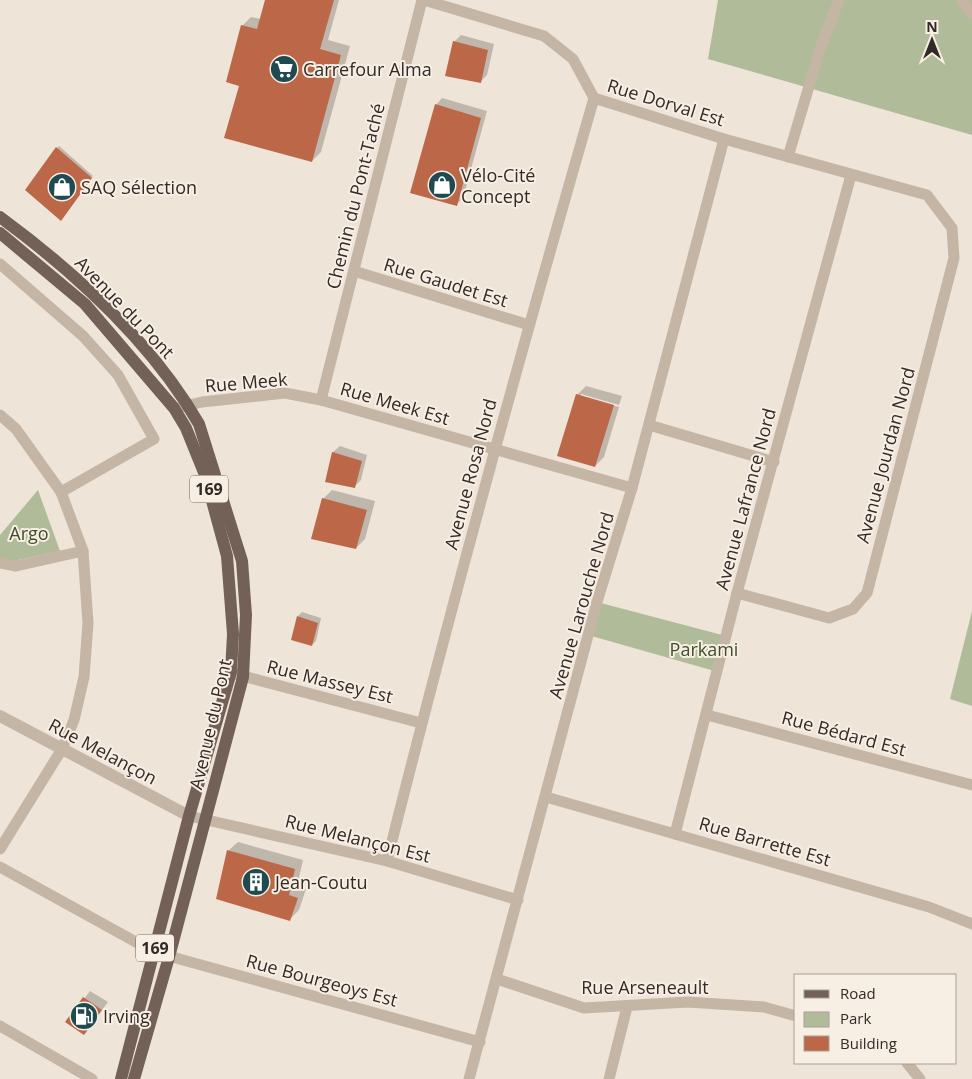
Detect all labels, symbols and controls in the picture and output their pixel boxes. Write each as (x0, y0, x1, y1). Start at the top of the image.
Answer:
north arrow (907, 15, 957, 65)
text: N (926, 17, 938, 36)
supermarket icon: Carrefour Alma (269, 54, 299, 84)
place label: Carrefour Alma (303, 57, 432, 81)
street label: Rue Dorval Est (604, 73, 728, 131)
street label: Chemin du Pont-Taché (320, 101, 390, 291)
place label: Vélo-Cité Concept (461, 163, 535, 208)
shop icon: Vélo-Cité Concept (427, 170, 457, 200)
shop icon: SAQ Sélection (47, 172, 77, 202)
place label: SAQ Sélection (81, 175, 197, 199)
street label: Avenue du Pont (70, 251, 180, 363)
street label: Rue Gaudet Est (381, 252, 511, 312)
street label: Avenue Jourdan Nord (850, 365, 920, 545)
street label: Rue Meek (204, 366, 289, 398)
street label: Rue Meek Est (338, 376, 452, 430)
street label: Avenue Rosa Nord (438, 396, 502, 552)
street label: Avenue Lafrance Nord (709, 405, 781, 593)
road number: 169 (190, 476, 228, 502)
street label: Avenue Larouche Nord (543, 509, 619, 701)
park label: Argo (9, 521, 49, 545)
park label: Parkami (670, 637, 738, 661)
street label: Rue Massey Est (264, 654, 396, 708)
street label: Avenue du Pont (183, 656, 237, 792)
street label: Rue Bédard Est (779, 705, 909, 761)
street label: Rue Melançon (45, 712, 161, 790)
street label: Rue Melançon Est (283, 808, 433, 868)
street label: Rue Barrette Est (696, 811, 834, 871)
building icon: Jean-Coutu (241, 867, 271, 897)
place label: Jean-Coutu (273, 870, 367, 894)
road number: 169 (136, 934, 174, 961)
street label: Rue Bourgeoys Est (244, 948, 400, 1012)
legend (794, 974, 957, 1064)
street label: Rue Arseneault (581, 975, 709, 999)
text: Road (840, 983, 876, 1003)
fuel station icon: Irving (69, 1001, 99, 1031)
place label: Irving (103, 1004, 150, 1028)
text: Park (840, 1008, 871, 1028)
text: Building (840, 1033, 897, 1053)

